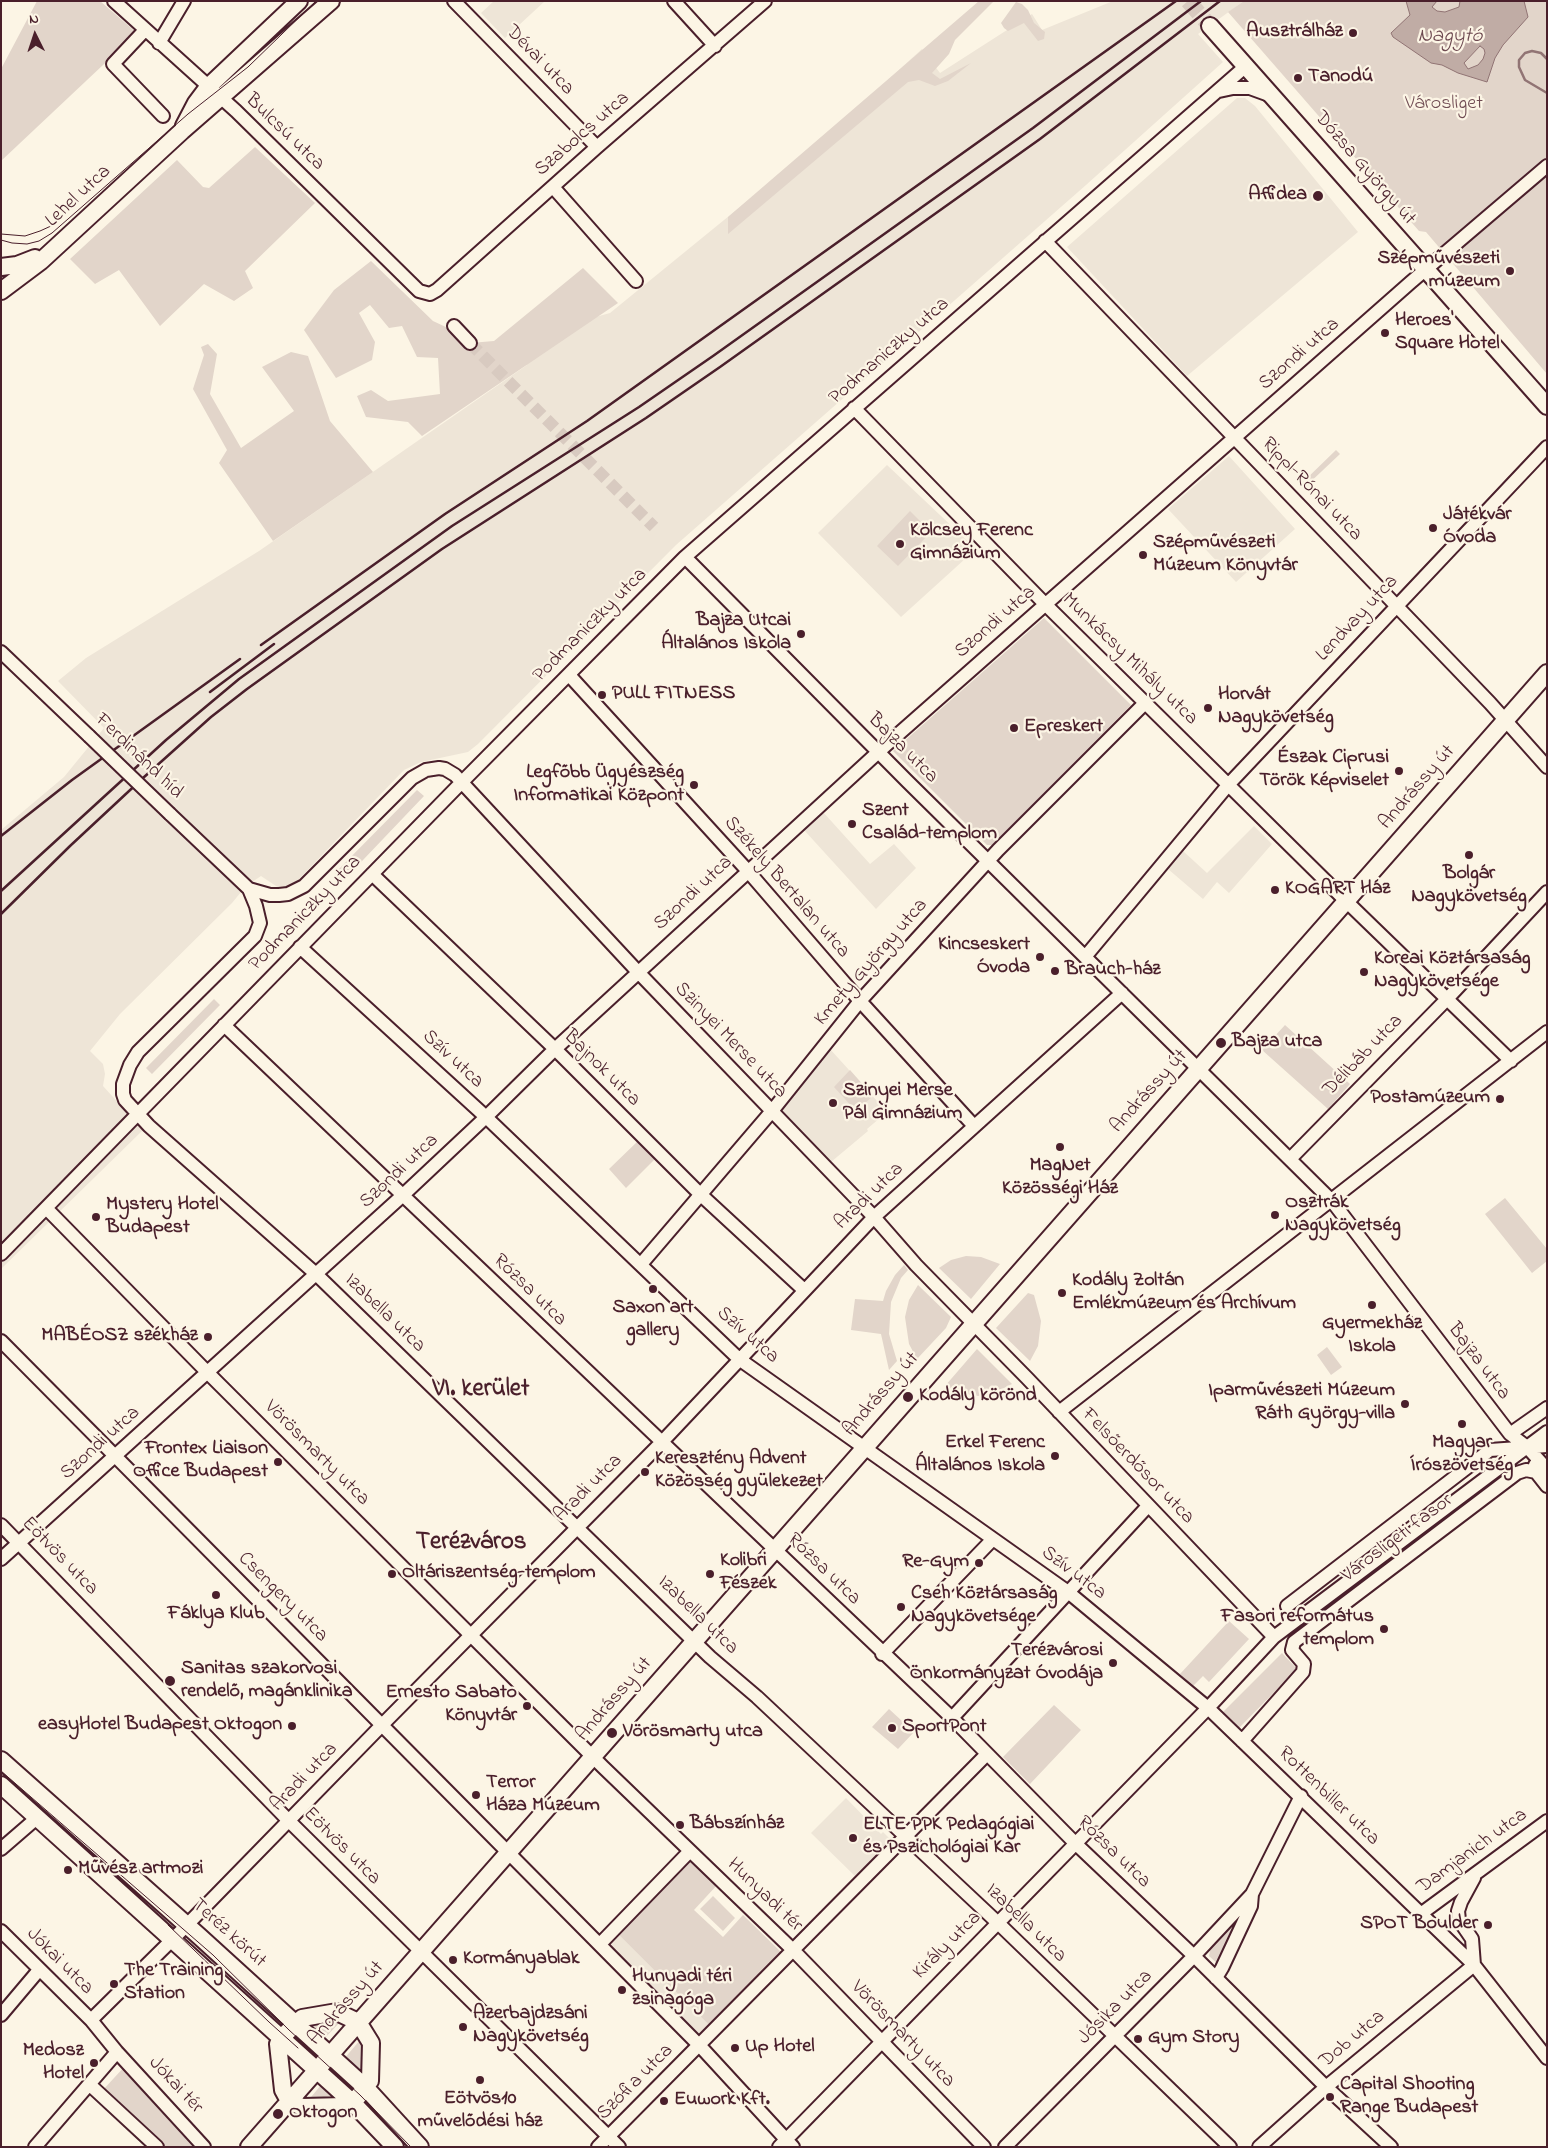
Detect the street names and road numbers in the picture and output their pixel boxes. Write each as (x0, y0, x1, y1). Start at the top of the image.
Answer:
street label: Dévai utca (500, 21, 578, 101)
street label: Szabolcs utca (531, 87, 635, 183)
street label: Bulcsú utca (239, 89, 329, 177)
street label: Dózsa György út (1308, 107, 1420, 231)
street label: Lehel utca (41, 161, 117, 233)
street label: Podmaniczky utca (825, 293, 955, 411)
street label: Szondi utca (1255, 313, 1345, 397)
street label: Rippl-Rónai utca (1255, 433, 1367, 547)
street label: Podmaniczky utca (529, 564, 653, 688)
street label: Lendvay utca (1312, 571, 1404, 667)
street label: Szondi utca (951, 581, 1041, 665)
street label: Munkácsy Mihály utca (1056, 589, 1202, 731)
street label: Ferdinánd híd (89, 709, 187, 805)
street label: Bajza utca (862, 709, 942, 789)
street label: Andrássy út (1375, 741, 1461, 835)
street label: Székely Bertalan utca (718, 812, 854, 964)
street label: Podmaniczky utca (245, 851, 367, 977)
street label: Szondi utca (650, 851, 738, 937)
street label: Kmety György utca (810, 894, 934, 1032)
street label: Szinyei Merse utca (668, 978, 792, 1104)
street label: Délibáb utca (1319, 1010, 1409, 1102)
street label: Bajnok utca (557, 1025, 645, 1113)
street label: Szív utca (416, 1026, 488, 1094)
street label: Andrássy út (1106, 1045, 1194, 1139)
street label: Szondi utca (356, 1129, 444, 1215)
street label: Aradi utca (830, 1158, 910, 1236)
street label: Rózsa utca (487, 1250, 571, 1332)
street label: Izabella utca (338, 1269, 430, 1359)
street label: Szív utca (711, 1302, 783, 1370)
street label: Bajza utca (1441, 1319, 1515, 1405)
street label: Andrássy út (839, 1348, 925, 1442)
street label: Vörösmarty utca (258, 1396, 374, 1512)
street label: Szondi utca (56, 1402, 146, 1486)
street label: Felsőerdősor utca (1075, 1404, 1199, 1530)
street label: Aradi utca (550, 1450, 628, 1528)
street label: Városligeti fasor (1338, 1489, 1458, 1589)
street label: Eötvös utca (16, 1513, 102, 1601)
street label: Rózsa utca (781, 1529, 865, 1611)
street label: Szív utca (1036, 1542, 1110, 1606)
street label: Csengery utca (232, 1548, 332, 1648)
street label: Izabella utca (651, 1571, 743, 1661)
street label: Andrássy út (572, 1653, 658, 1747)
street label: Aradi utca (266, 1738, 344, 1818)
street label: Rottenbiller utca (1272, 1742, 1384, 1852)
street label: Eötvös utca (297, 1803, 385, 1891)
street label: Damjanich utca (1413, 1804, 1533, 1900)
street label: Rózsa utca (1071, 1812, 1155, 1894)
street label: Hunyadi tér (721, 1854, 807, 1938)
street label: Izabella utca (979, 1879, 1071, 1969)
street label: Teréz körút (186, 1894, 270, 1974)
street label: Király utca (909, 1907, 987, 1985)
street label: Jókai utca (20, 1923, 98, 2001)
street label: Andrássy út (304, 1957, 390, 2051)
street label: Jósika utca (1073, 1965, 1159, 2051)
street label: Vörösmarty utca (845, 1976, 959, 2094)
street label: Dob utca (1315, 2006, 1391, 2074)
street label: Szófia utca (593, 2040, 679, 2126)
street label: Jókai tér (142, 2052, 208, 2120)

